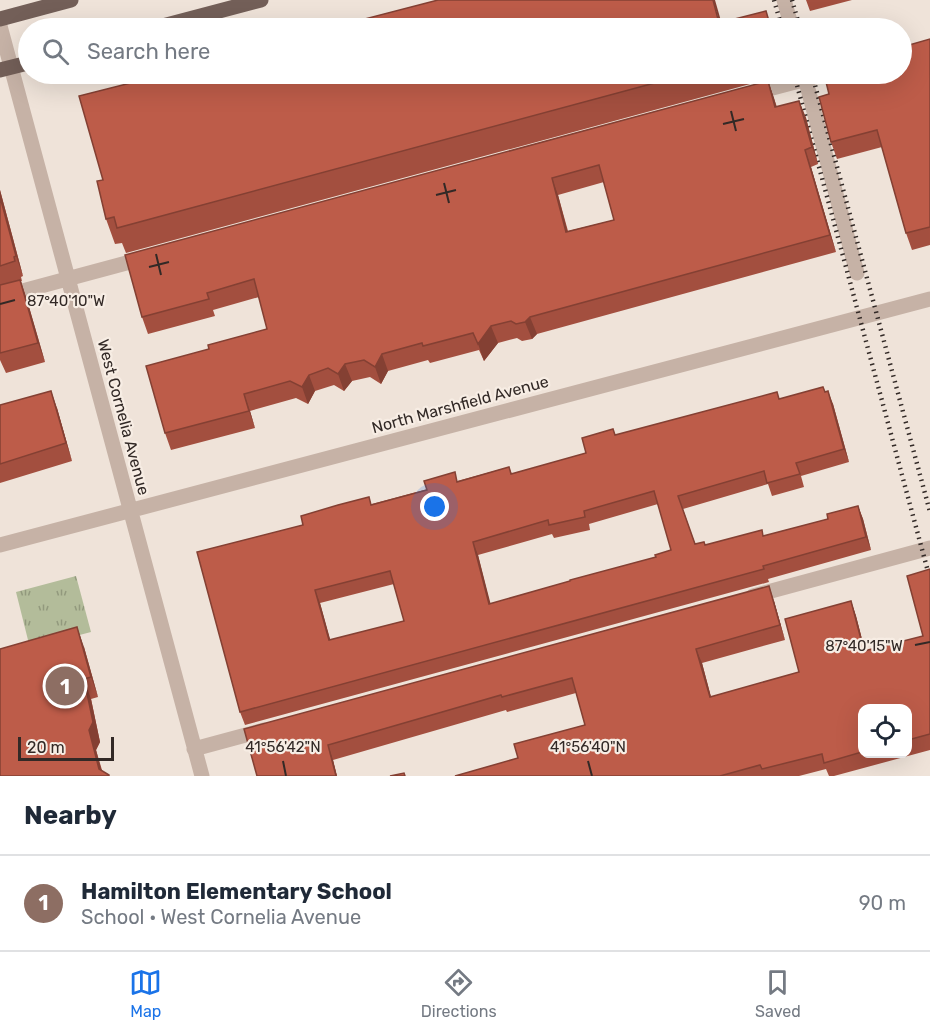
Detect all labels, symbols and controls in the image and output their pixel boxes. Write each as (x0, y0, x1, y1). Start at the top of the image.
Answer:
search box (18, 18, 912, 84)
icon: search (39, 35, 72, 68)
text: Search here (87, 38, 210, 65)
text: 87°40'10"W (27, 292, 105, 310)
street label: West Cornelia Avenue (94, 337, 153, 497)
street label: North Marshfield Avenue (370, 372, 551, 437)
your location (420, 492, 449, 521)
text: 87°40'15"W (825, 637, 903, 655)
pin: 1 (46, 664, 84, 708)
map controls (858, 704, 912, 758)
button: locate (858, 704, 912, 758)
scale bar (18, 734, 114, 762)
text: 20 m (27, 738, 65, 757)
text: 41°56'42"N (245, 738, 321, 756)
text: 41°56'40"N (550, 738, 626, 756)
text: Nearby (24, 800, 117, 831)
text: Hamilton Elementary School (81, 878, 392, 905)
text: 1 (39, 891, 48, 915)
text: 90 m (859, 891, 906, 915)
text: School · West Cornelia Avenue (81, 905, 361, 929)
tab: Map (129, 966, 162, 1021)
tab: Directions (421, 966, 497, 1021)
tab: Saved (755, 966, 801, 1021)

